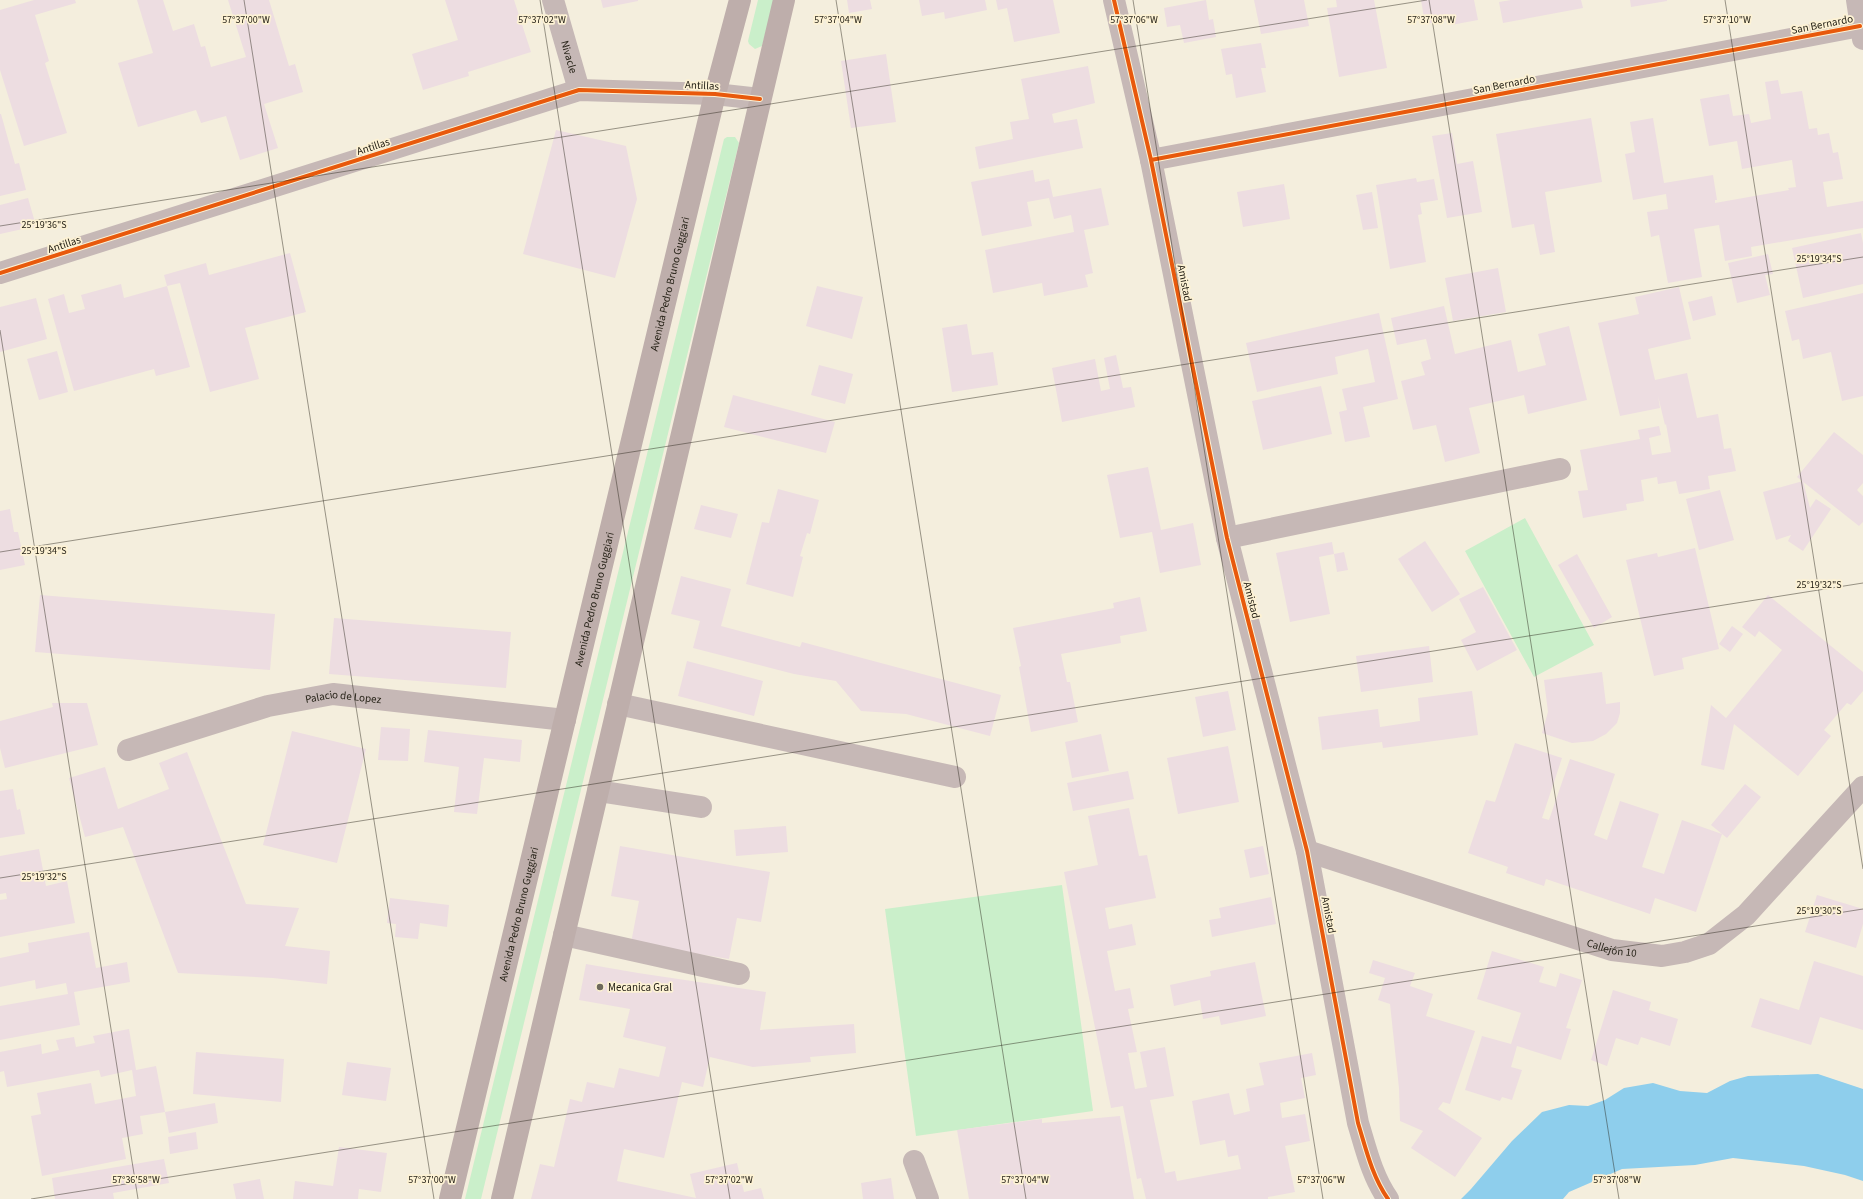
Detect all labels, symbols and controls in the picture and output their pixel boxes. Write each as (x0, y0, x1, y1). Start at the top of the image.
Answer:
street label: San Bernardo (1790, 11, 1854, 38)
text: 57°37'00"W (222, 13, 270, 27)
text: 57°37'02"W (518, 13, 566, 27)
text: 57°37'04"W (814, 13, 862, 27)
text: 57°37'06"W (1110, 13, 1158, 27)
text: 57°37'08"W (1407, 13, 1455, 27)
text: 57°37'10"W (1703, 13, 1751, 27)
street label: Nivacle (557, 39, 581, 76)
street label: San Bernardo (1472, 71, 1536, 98)
street label: Antillas (685, 77, 720, 94)
street label: Antillas (355, 134, 392, 159)
street label: Avenida Pedro Bruno Guggiari (647, 215, 693, 353)
text: 25°19'36"S (21, 218, 67, 232)
street label: Antillas (46, 232, 83, 257)
text: 25°19'34"S (1796, 252, 1842, 266)
street label: Amistad (1174, 263, 1195, 303)
street label: Avenida Pedro Bruno Guggiari (571, 530, 618, 668)
text: 25°19'34"S (21, 544, 67, 558)
text: 25°19'32"S (1796, 578, 1842, 592)
street label: Amistad (1240, 580, 1263, 620)
street label: Palacio de Lopez (304, 687, 382, 707)
street label: Avenida Pedro Bruno Guggiari (495, 845, 542, 983)
text: 25°19'32"S (21, 870, 67, 884)
street label: Amistad (1318, 895, 1339, 935)
text: 25°19'30"S (1796, 904, 1842, 918)
street label: Callejón 10 (1585, 935, 1637, 961)
place label: Mecanica Gral (608, 980, 672, 995)
marker: Mecanica Gral (595, 982, 605, 992)
text: 57°36'58"W (112, 1173, 160, 1187)
text: 57°37'00"W (408, 1173, 456, 1187)
text: 57°37'02"W (705, 1173, 753, 1187)
text: 57°37'04"W (1001, 1173, 1049, 1187)
text: 57°37'06"W (1297, 1173, 1345, 1187)
text: 57°37'08"W (1593, 1173, 1641, 1187)

